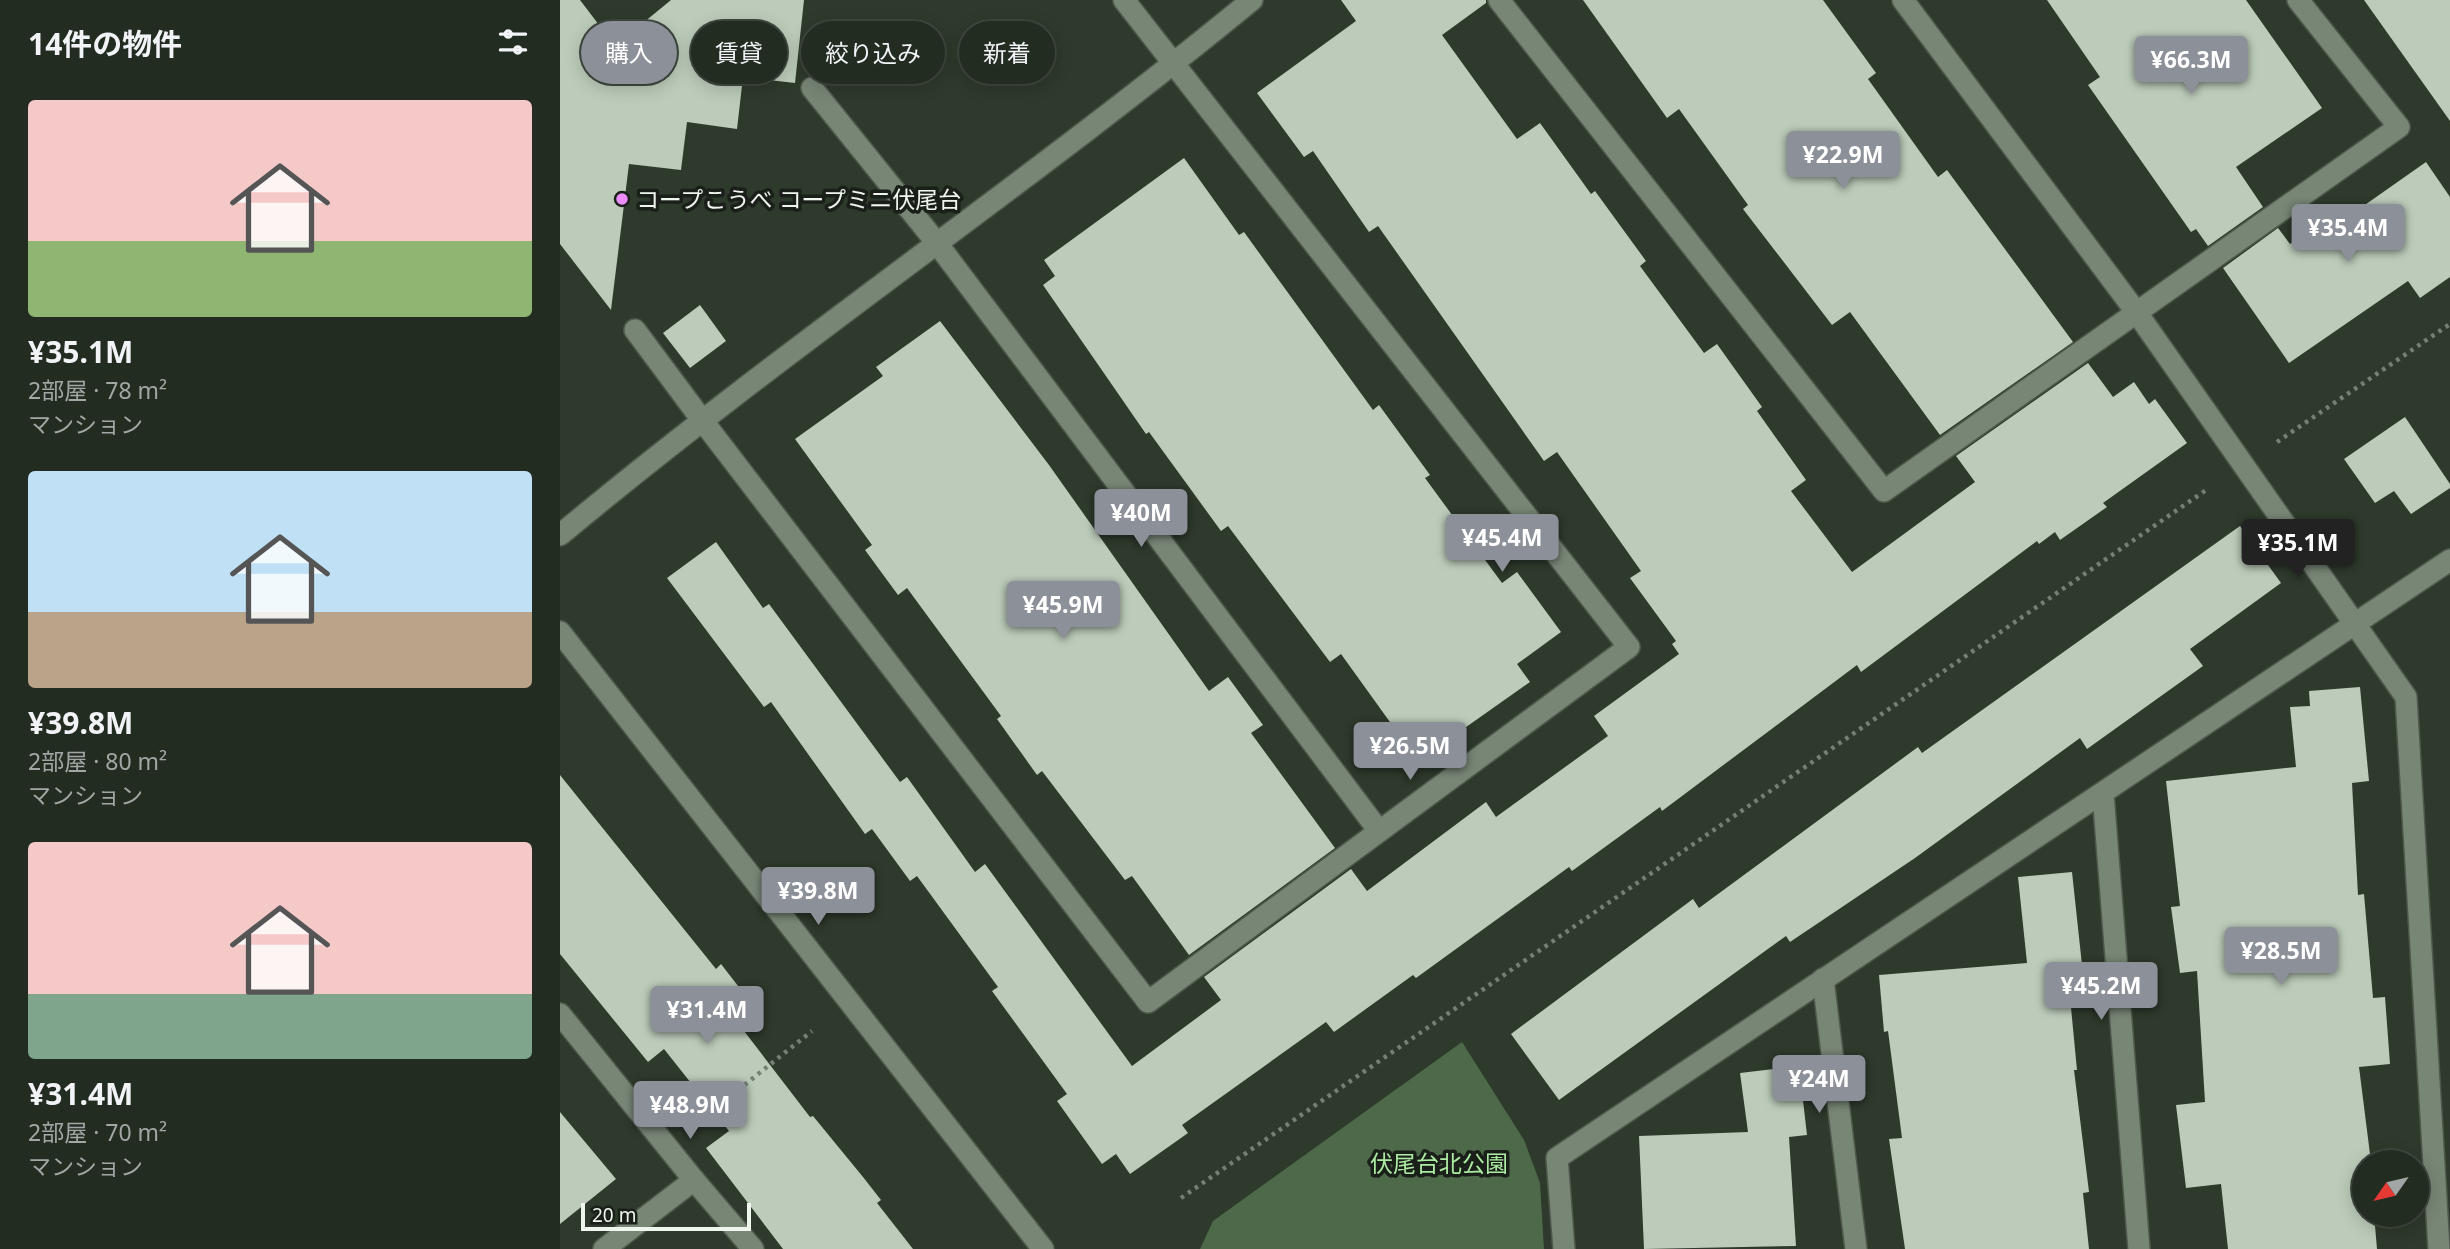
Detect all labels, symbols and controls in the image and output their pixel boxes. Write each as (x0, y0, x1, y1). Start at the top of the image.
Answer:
chip: 購入 (581, 21, 677, 84)
chip: 賃貸 (691, 21, 787, 84)
chip: 絞り込み (801, 21, 945, 84)
chip: 新着 (959, 21, 1055, 84)
text: 14件の物件 (28, 23, 182, 64)
icon: filters (494, 23, 532, 61)
pin: ¥66.3M (2134, 36, 2248, 96)
text: ¥66.3M (2151, 43, 2231, 75)
pin: ¥22.9M (1786, 132, 1900, 191)
text: ¥22.9M (1803, 138, 1883, 170)
icon: home (217, 145, 343, 271)
place label: コープこうべ コープミニ伏尾台 (636, 183, 961, 215)
marker: コープこうべ コープミニ伏尾台 (614, 191, 630, 207)
pin: ¥35.4M (2291, 204, 2405, 264)
text: ¥35.4M (2308, 211, 2388, 243)
text: ¥35.1M (28, 331, 133, 372)
text: 2部屋 · 78 m² (28, 374, 167, 406)
text: マンション (28, 408, 143, 440)
pin: ¥40M (1100, 490, 1182, 549)
text: ¥40M (1110, 496, 1172, 528)
pin: ¥45.4M (1445, 514, 1559, 574)
icon: home (217, 516, 343, 642)
pin: ¥35.1M (2241, 520, 2355, 579)
text: ¥45.4M (1462, 521, 1542, 553)
text: ¥35.1M (2258, 526, 2338, 558)
pin: ¥45.9M (1006, 582, 1120, 641)
text: ¥45.9M (1023, 588, 1103, 620)
text: ¥39.8M (28, 702, 133, 743)
pin: ¥26.5M (1353, 722, 1467, 782)
text: ¥26.5M (1370, 729, 1450, 761)
text: 2部屋 · 80 m² (28, 745, 167, 777)
text: マンション (28, 779, 143, 811)
pin: ¥39.8M (761, 867, 875, 927)
text: ¥39.8M (778, 874, 858, 906)
icon: home (217, 887, 343, 1013)
pin: ¥28.5M (2224, 928, 2338, 987)
text: ¥28.5M (2241, 934, 2321, 966)
pin: ¥45.2M (2044, 962, 2158, 1022)
text: ¥45.2M (2061, 969, 2141, 1001)
pin: ¥31.4M (650, 986, 764, 1046)
text: ¥31.4M (667, 993, 747, 1025)
pin: ¥24M (1778, 1056, 1860, 1115)
text: ¥24M (1788, 1062, 1850, 1094)
text: ¥31.4M (28, 1073, 133, 1114)
pin: ¥48.9M (633, 1082, 747, 1141)
text: ¥48.9M (650, 1088, 730, 1120)
text: 2部屋 · 70 m² (28, 1116, 167, 1148)
park label: 伏尾台北公園 (1370, 1147, 1508, 1179)
text: マンション (28, 1150, 143, 1182)
north arrow (2352, 1150, 2429, 1227)
map controls (2352, 1150, 2429, 1227)
scale bar (581, 1200, 751, 1232)
text: 20 m (592, 1202, 636, 1228)

